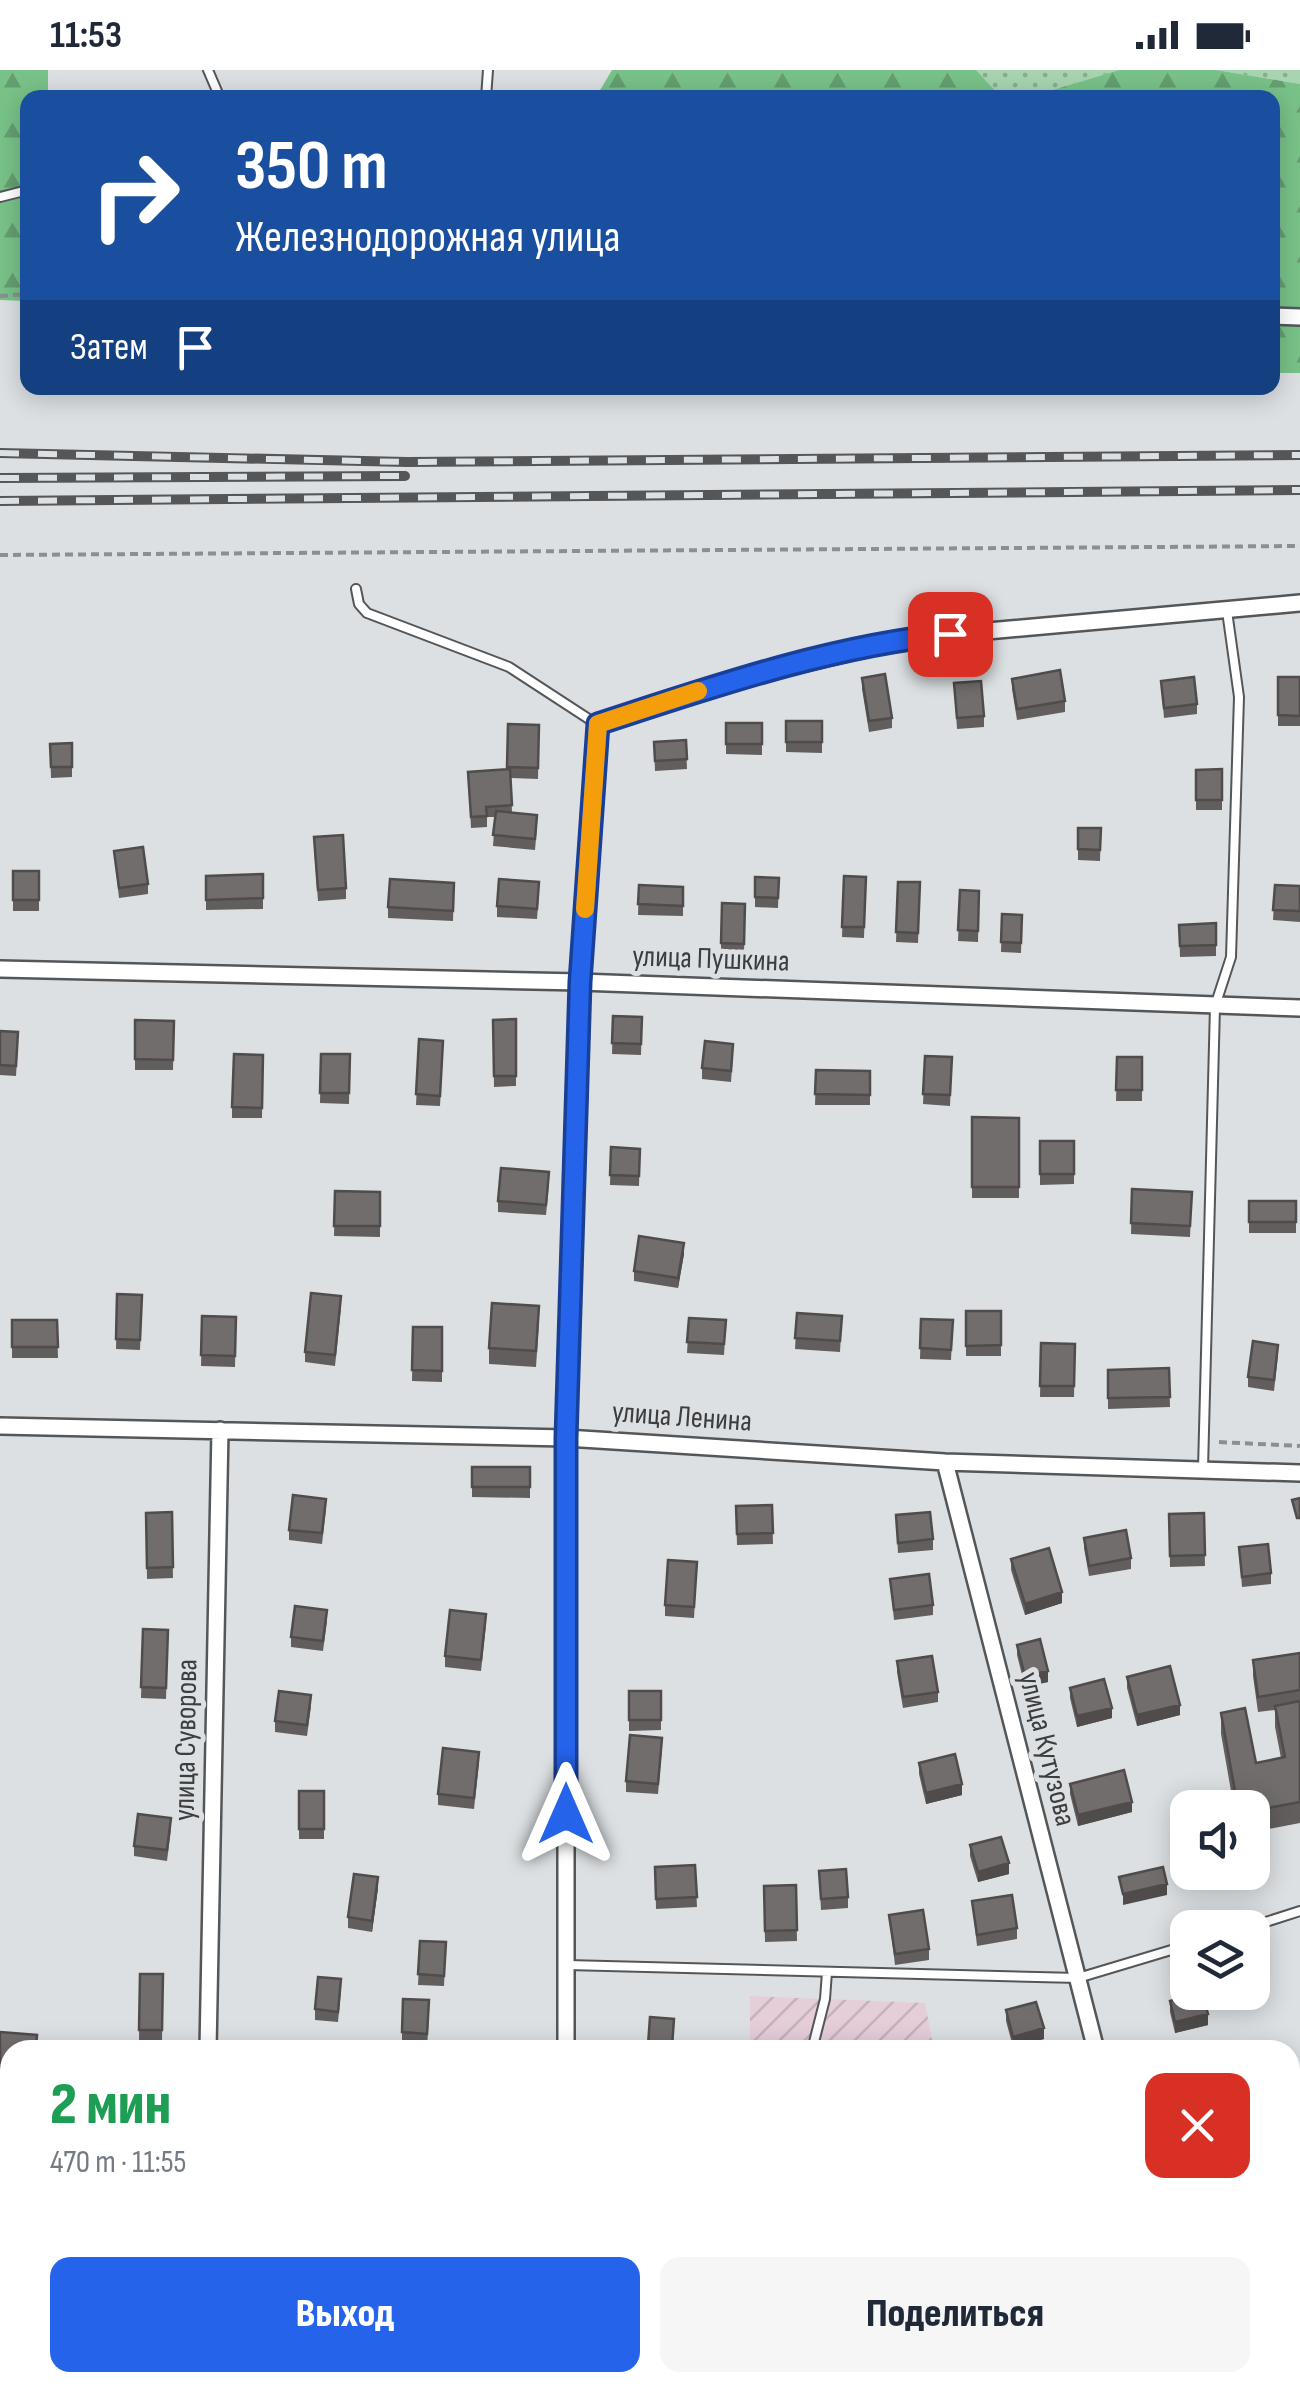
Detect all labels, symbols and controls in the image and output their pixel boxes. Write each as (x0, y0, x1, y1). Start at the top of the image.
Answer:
text: 11:53 (50, 13, 122, 58)
text: 350 m (235, 125, 388, 209)
icon: right (70, 130, 200, 260)
text: Железнодорожная улица (235, 210, 621, 265)
icon: arrive (168, 320, 223, 375)
text: Затем (70, 325, 148, 370)
pin (908, 592, 993, 677)
icon: arrive (923, 607, 978, 662)
street label: улица Пушкина (632, 938, 790, 980)
street label: улица Ленина (611, 1394, 753, 1440)
street label: улица Суворова (167, 1659, 205, 1821)
street label: улица Кутузова (1011, 1668, 1083, 1830)
position arrow (514, 1762, 618, 1866)
map controls (1170, 1790, 1270, 2010)
button: sound (1170, 1790, 1270, 1890)
button: layers (1170, 1910, 1270, 2010)
text: 2 мин (50, 2069, 171, 2141)
button: close (1145, 2073, 1250, 2178)
text: 470 m · 11:55 (50, 2143, 186, 2182)
button: Выход (50, 2257, 640, 2372)
button: Поделиться (660, 2257, 1250, 2372)

